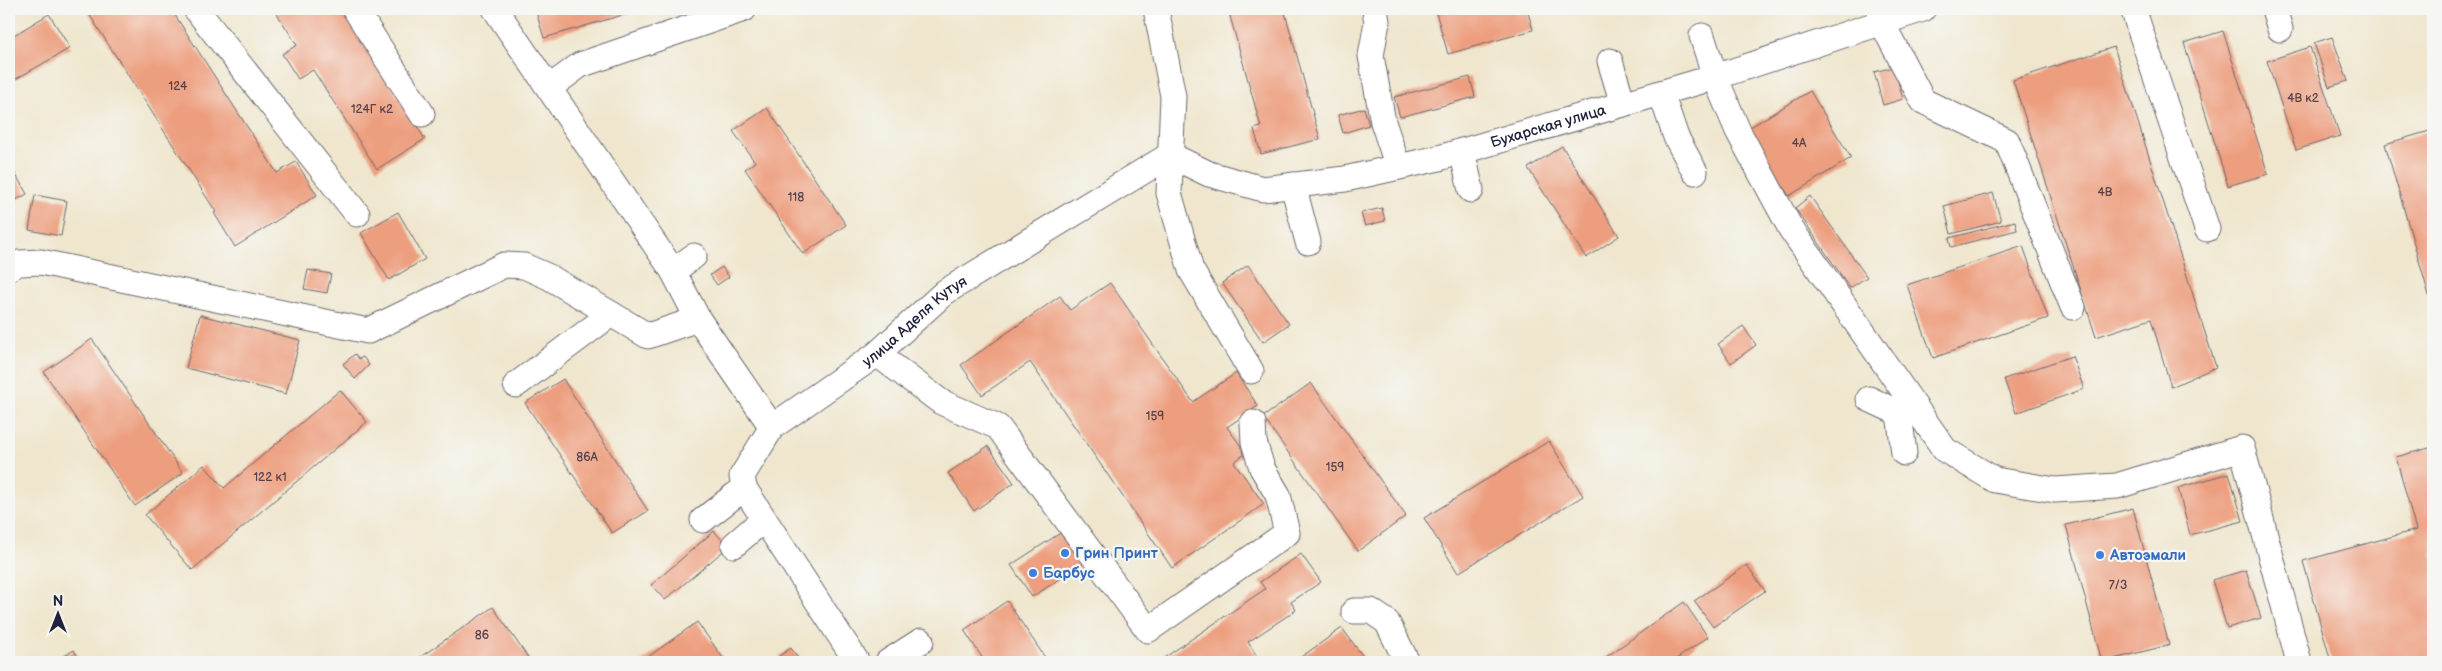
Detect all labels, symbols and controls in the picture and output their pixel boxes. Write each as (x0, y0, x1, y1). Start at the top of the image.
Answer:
house number: 124 (169, 79, 188, 94)
house number: 4В к2 (2287, 91, 2319, 106)
street label: Бухарская улица (1488, 100, 1608, 152)
house number: 124Г к2 (351, 102, 393, 117)
house number: 4А (1792, 136, 1807, 151)
house number: 4В (2098, 185, 2113, 200)
house number: 118 (788, 190, 804, 205)
street label: улица Аделя Кутуя (858, 271, 970, 371)
house number: 159 (1146, 409, 1164, 424)
house number: 86А (576, 450, 599, 465)
house number: 159 (1326, 460, 1344, 475)
house number: 122 к1 (253, 470, 287, 485)
place label: Грин Принт (1075, 544, 1159, 563)
place label: Автоэмали (2109, 546, 2186, 565)
marker: Грин Принт (1059, 547, 1071, 559)
marker: Автоэмали (2094, 549, 2106, 561)
place label: Барбус (1043, 564, 1095, 583)
marker: Барбус (1027, 567, 1039, 579)
house number: 7/3 (2109, 578, 2127, 593)
north arrow (32, 588, 82, 638)
text: N (53, 593, 63, 610)
house number: 86 (475, 628, 489, 643)

